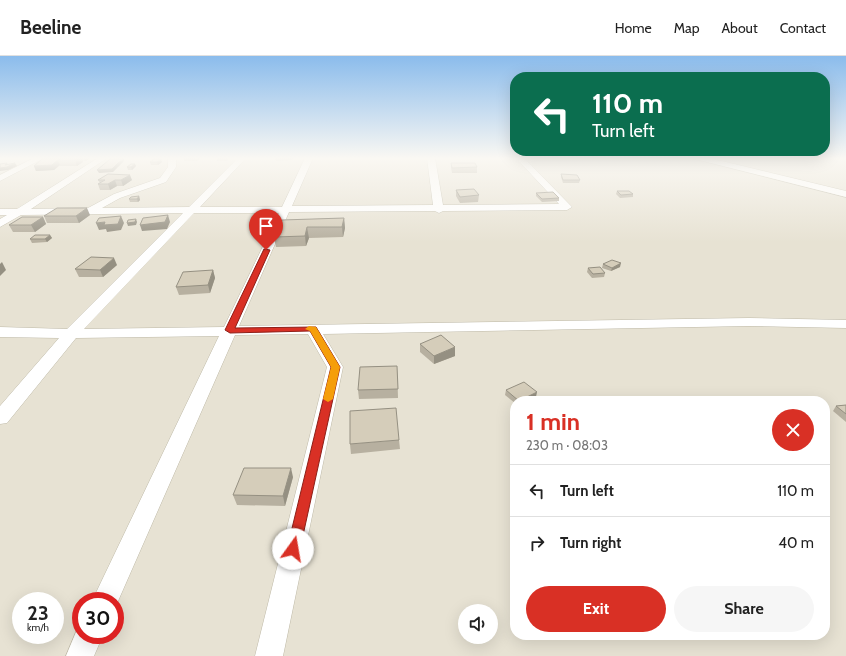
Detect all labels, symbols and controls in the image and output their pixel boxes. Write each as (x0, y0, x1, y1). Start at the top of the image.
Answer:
text: Beeline (20, 16, 81, 39)
text: Home (615, 19, 652, 37)
text: Map (674, 19, 699, 37)
text: About (721, 19, 758, 37)
text: Contact (780, 19, 826, 37)
text: 110 m (592, 86, 663, 120)
icon: left (526, 88, 578, 140)
text: Turn left (592, 120, 655, 142)
pin (249, 209, 283, 250)
icon: arrive (255, 215, 277, 237)
text: 1 min (526, 407, 580, 436)
button: close (772, 409, 814, 451)
text: 230 m · 08:03 (526, 437, 608, 453)
icon: left (526, 480, 548, 502)
text: Turn left (560, 482, 614, 500)
text: 110 m (777, 482, 814, 500)
position arrow (272, 528, 314, 570)
icon: right (526, 532, 548, 554)
text: Turn right (560, 534, 621, 552)
text: 40 m (778, 534, 814, 552)
button: Exit (526, 586, 666, 632)
button: Share (674, 586, 814, 632)
speed limit sign: 30 (72, 592, 124, 644)
text: 23 (27, 601, 49, 625)
map controls (458, 604, 498, 644)
button: sound (458, 604, 498, 644)
text: km/h (27, 621, 49, 634)

